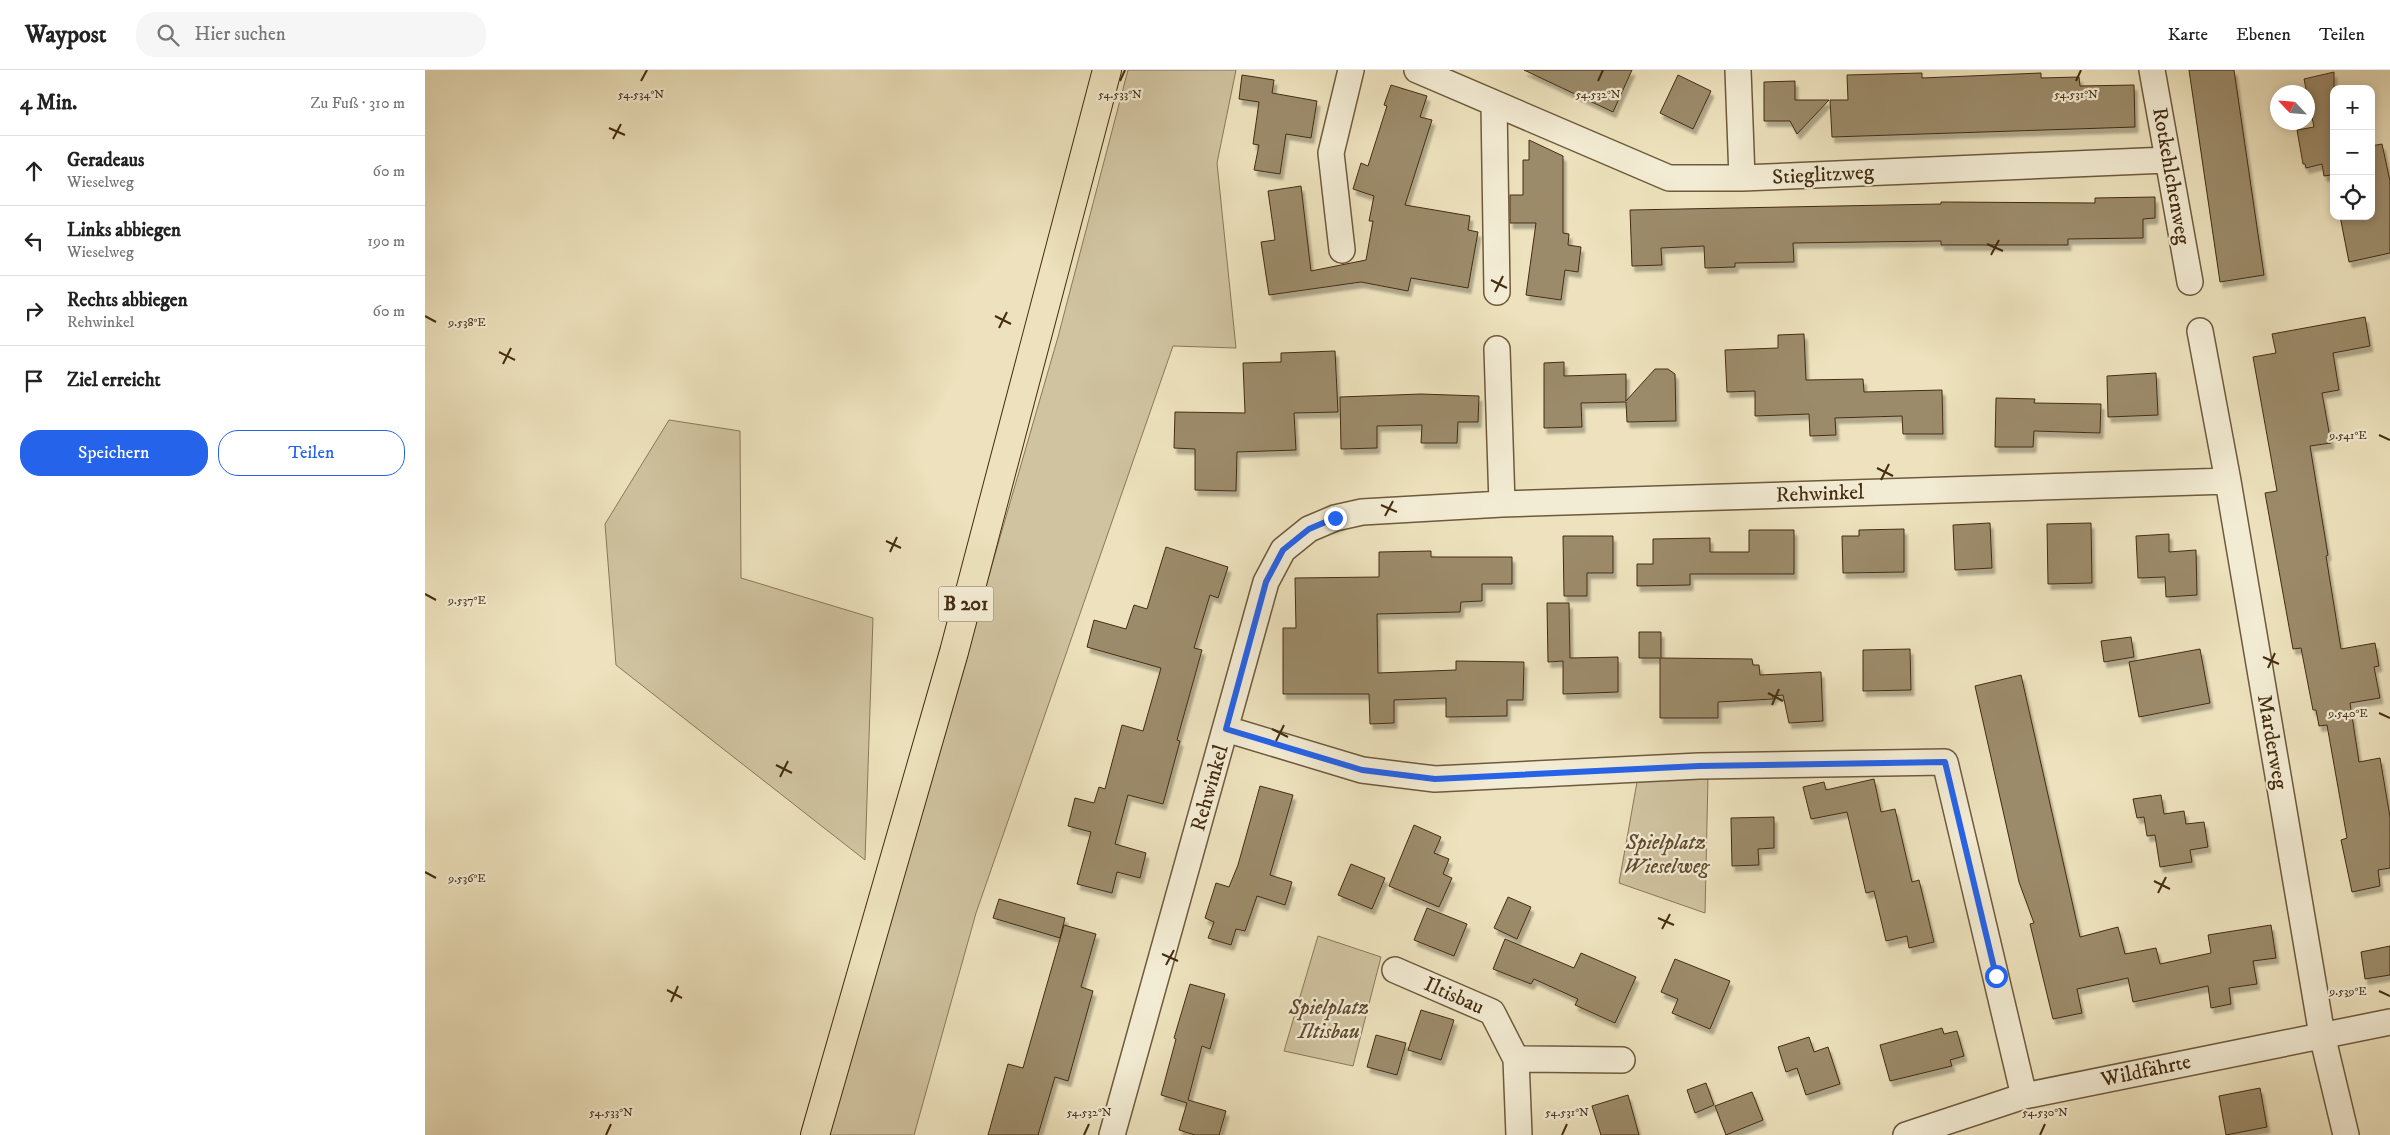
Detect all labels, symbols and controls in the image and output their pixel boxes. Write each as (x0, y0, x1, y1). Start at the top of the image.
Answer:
search box (136, 12, 486, 57)
text: Waypost (25, 20, 106, 50)
icon: search (154, 21, 182, 49)
text: Hier suchen (194, 23, 286, 46)
text: Karte (2168, 24, 2208, 46)
text: Ebenen (2236, 24, 2291, 46)
text: Teilen (2319, 24, 2365, 46)
north arrow (2270, 85, 2315, 130)
map controls (2330, 85, 2375, 220)
button: + (2330, 85, 2375, 130)
text: 54.534°N (618, 87, 664, 102)
text: 54.533°N (1098, 87, 1142, 102)
text: 54.532°N (1575, 87, 1621, 102)
text: 54.531°N (2054, 87, 2098, 102)
text: 4 Min. (20, 90, 77, 116)
text: Zu Fuß · 310 m (310, 93, 405, 113)
street label: Rotkehlchenweg (2146, 105, 2196, 247)
button: − (2330, 130, 2375, 175)
text: Geradeaus (67, 149, 144, 172)
icon: ahead (20, 157, 48, 185)
street label: Stieglitzweg (1771, 159, 1875, 191)
text: 60 m (373, 161, 405, 181)
text: Wieselweg (67, 172, 134, 192)
button: locate (2330, 175, 2375, 220)
text: Links abbiegen (67, 219, 181, 242)
icon: left (20, 227, 48, 255)
text: 190 m (367, 231, 405, 251)
text: Wieselweg (67, 242, 134, 262)
text: Rechts abbiegen (67, 289, 188, 312)
icon: right (20, 297, 48, 325)
text: 60 m (373, 301, 405, 321)
text: Rehwinkel (67, 312, 134, 332)
text: 9.538°E (447, 315, 486, 330)
icon: arrive (20, 367, 48, 395)
text: Ziel erreicht (67, 369, 161, 392)
text: 9.541°E (2328, 428, 2367, 443)
button: Speichern (20, 430, 208, 476)
button: Teilen (218, 430, 405, 476)
street label: Rehwinkel (1775, 479, 1865, 509)
route end (1324, 507, 1347, 530)
road number: B 201 (939, 586, 993, 622)
text: 9.537°E (447, 593, 486, 608)
street label: Marderweg (2251, 693, 2293, 792)
text: 9.540°E (2327, 706, 2368, 721)
street label: Rehwinkel (1185, 741, 1235, 834)
park label: Spielplatz Wieselweg (1623, 830, 1710, 880)
text: 9.536°E (447, 871, 486, 886)
route start (1985, 965, 2008, 988)
street label: Iltisbau (1420, 971, 1488, 1021)
text: 9.539°E (2328, 984, 2367, 999)
park label: Spielplatz Iltisbau (1288, 995, 1369, 1045)
street label: Wildfährte (2098, 1049, 2194, 1093)
text: 54.533°N (589, 1105, 633, 1120)
text: 54.532°N (1066, 1105, 1112, 1120)
text: 54.531°N (1545, 1105, 1589, 1120)
text: 54.530°N (2022, 1105, 2068, 1120)

